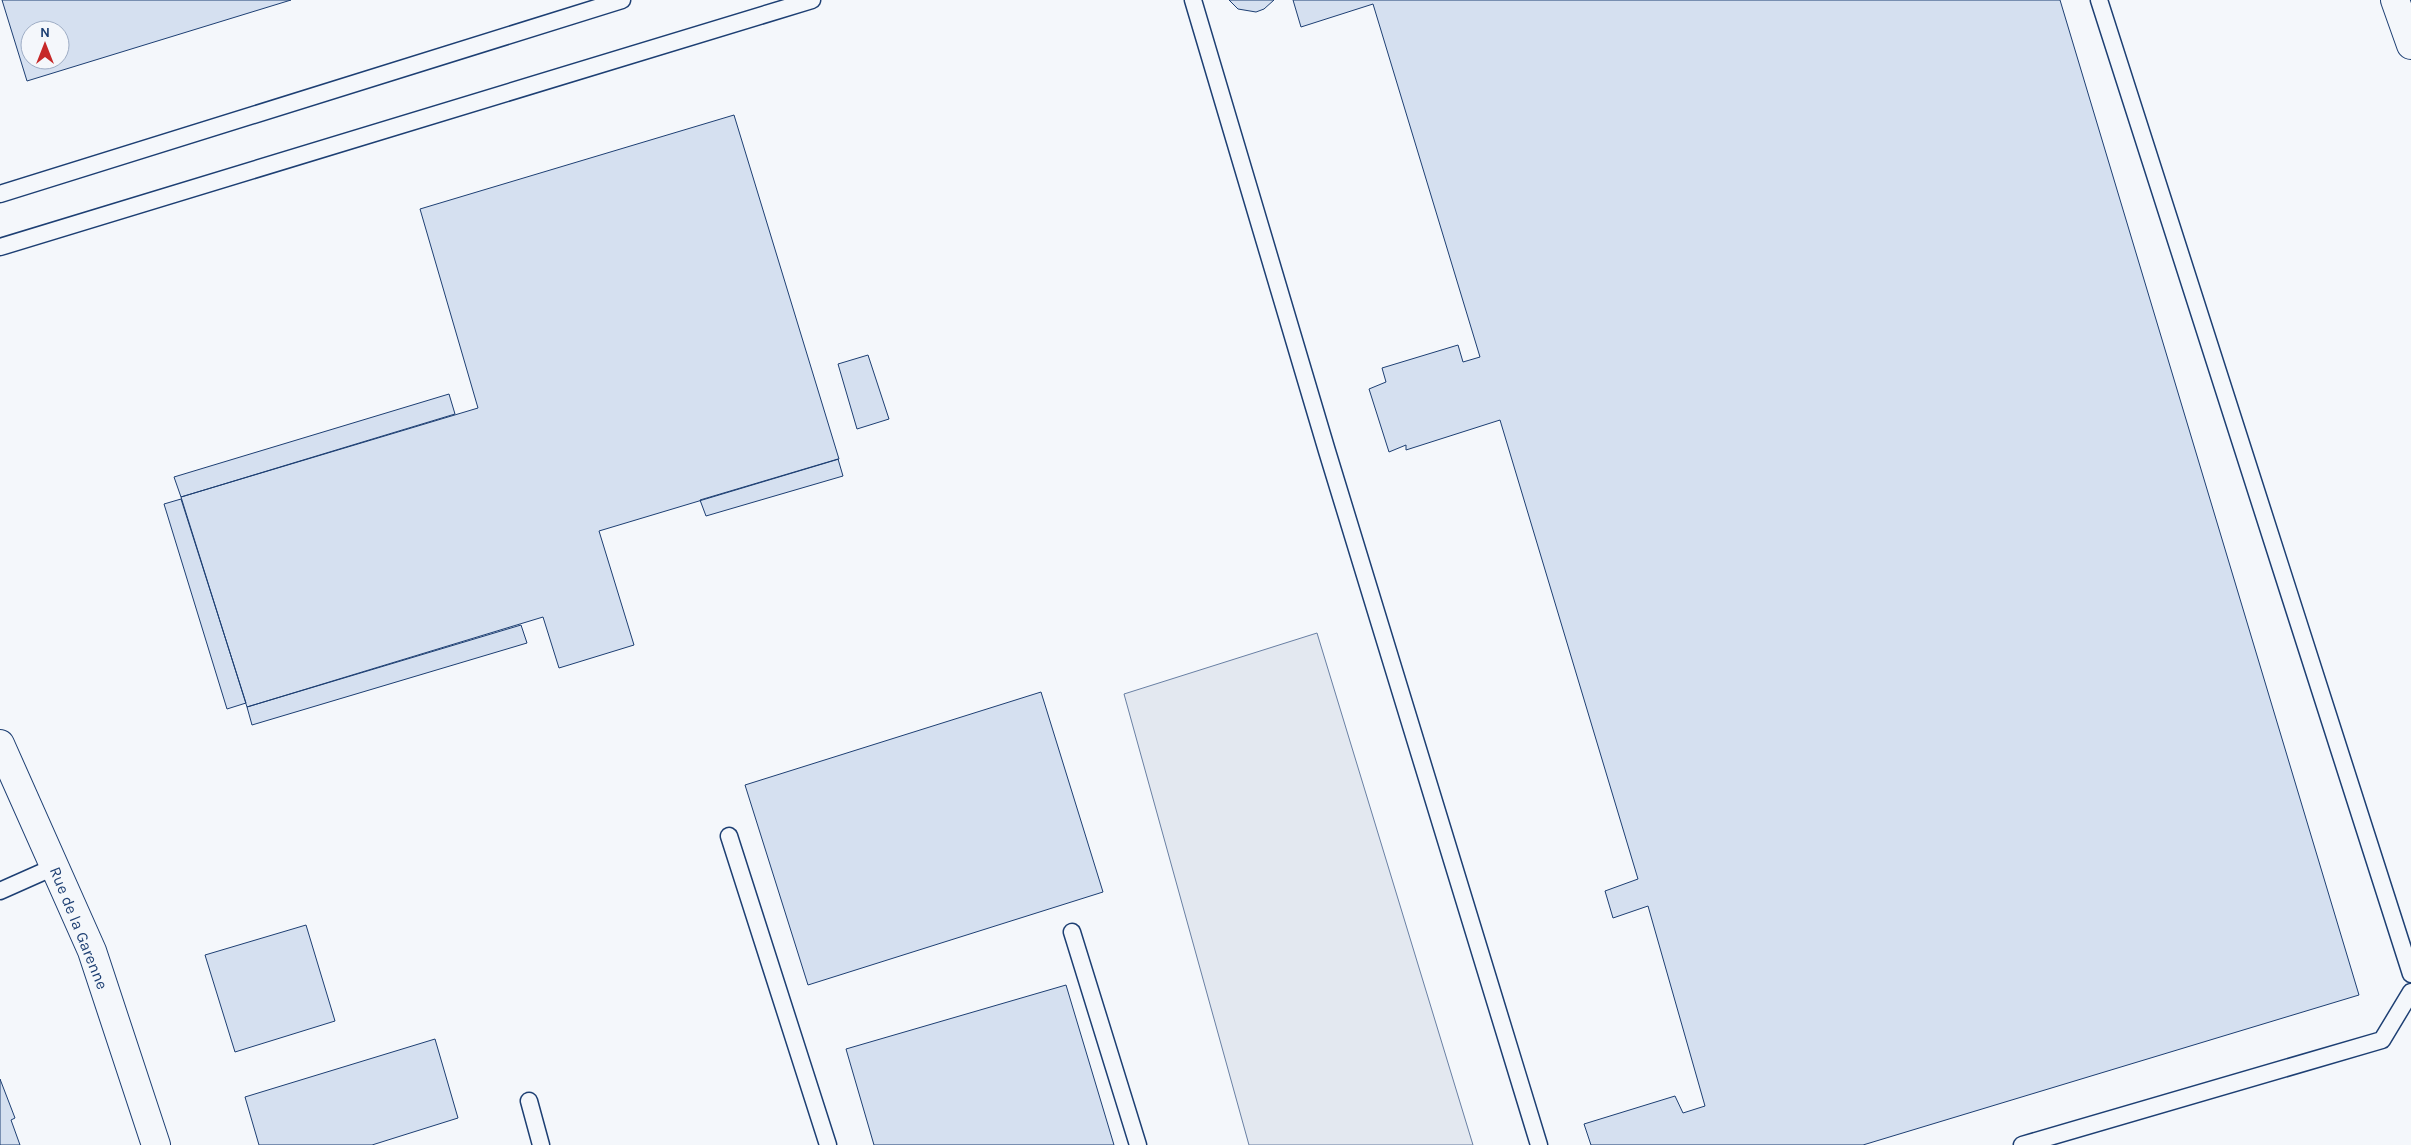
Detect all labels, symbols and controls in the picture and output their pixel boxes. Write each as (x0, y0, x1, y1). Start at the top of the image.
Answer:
north arrow (20, 20, 70, 70)
text: N (40, 24, 50, 41)
street label: Rue de la Garenne (46, 864, 112, 992)

